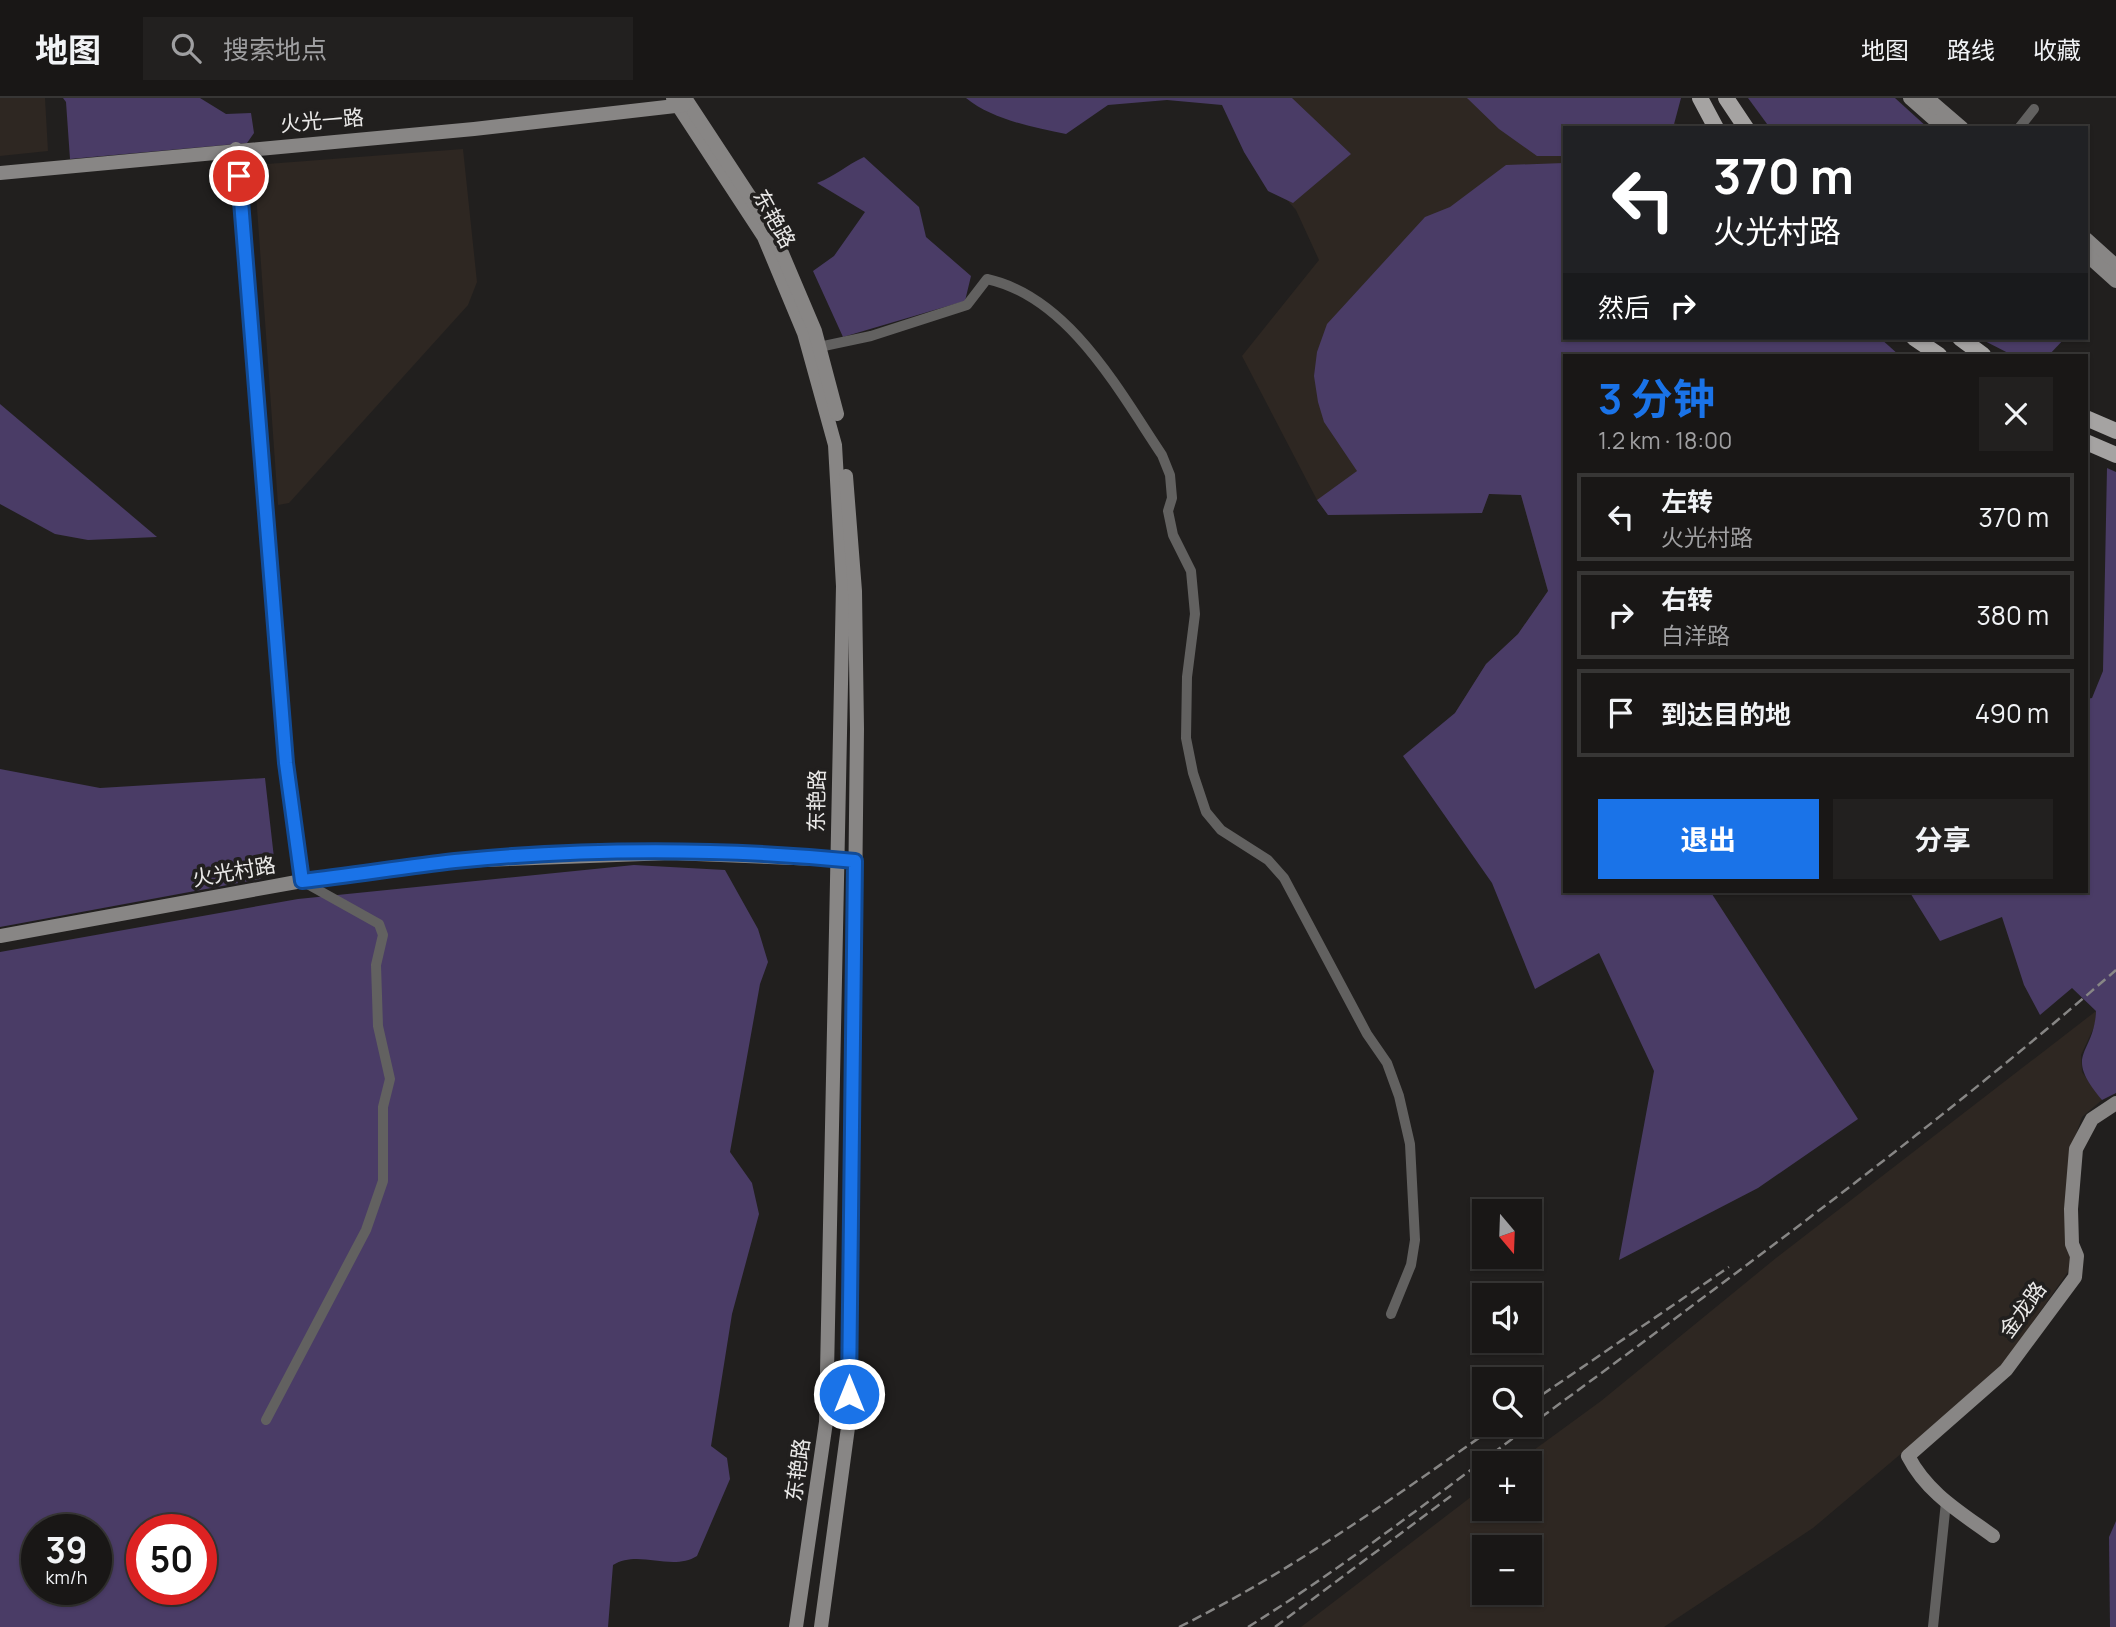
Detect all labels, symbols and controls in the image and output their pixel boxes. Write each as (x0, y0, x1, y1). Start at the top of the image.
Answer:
search box (143, 17, 633, 80)
text: 地图 (35, 27, 101, 72)
icon: search (167, 29, 205, 67)
text: 搜索地点 (223, 31, 327, 67)
text: 地图 (1861, 33, 1909, 66)
text: 路线 (1947, 33, 1995, 66)
text: 收藏 (2033, 33, 2081, 66)
street label: 火光一路 (279, 102, 365, 138)
text: 370 m (1713, 142, 1854, 209)
pin (209, 146, 269, 206)
icon: left (1598, 154, 1689, 245)
icon: arrive (220, 157, 258, 195)
street label: 东艳路 (747, 184, 802, 253)
text: 火光村路 (1713, 209, 1841, 253)
icon: right (1664, 287, 1702, 325)
text: 然后 (1598, 289, 1650, 325)
text: 3 分钟 (1598, 369, 1715, 427)
button: close (1979, 377, 2053, 451)
text: 1.2 km · 18:00 (1598, 424, 1732, 456)
text: 左转 (1661, 483, 1713, 519)
icon: left (1602, 498, 1640, 536)
text: 370 m (1978, 499, 2049, 535)
text: 火光村路 (1661, 521, 1753, 553)
text: 右转 (1661, 581, 1713, 617)
icon: right (1602, 596, 1640, 634)
text: 380 m (1976, 597, 2049, 633)
text: 白洋路 (1661, 619, 1730, 651)
icon: arrive (1602, 694, 1640, 732)
text: 490 m (1975, 695, 2049, 731)
text: 到达目的地 (1661, 696, 1791, 732)
street label: 东艳路 (801, 769, 831, 833)
button: 退出 (1598, 799, 1819, 879)
button: 分享 (1833, 799, 2053, 879)
street label: 火光村路 (190, 850, 278, 892)
north arrow (1472, 1199, 1542, 1269)
map controls (1472, 1199, 1542, 1605)
street label: 金龙路 (1992, 1276, 2052, 1343)
button: sound (1472, 1283, 1542, 1353)
position arrow (812, 1357, 886, 1431)
button: search (1472, 1367, 1542, 1437)
street label: 东艳路 (779, 1437, 815, 1503)
button: + (1472, 1451, 1542, 1521)
speed limit sign: 50 (126, 1514, 217, 1605)
text: 39 (45, 1526, 88, 1574)
button: − (1472, 1535, 1542, 1605)
text: km/h (46, 1565, 87, 1589)

